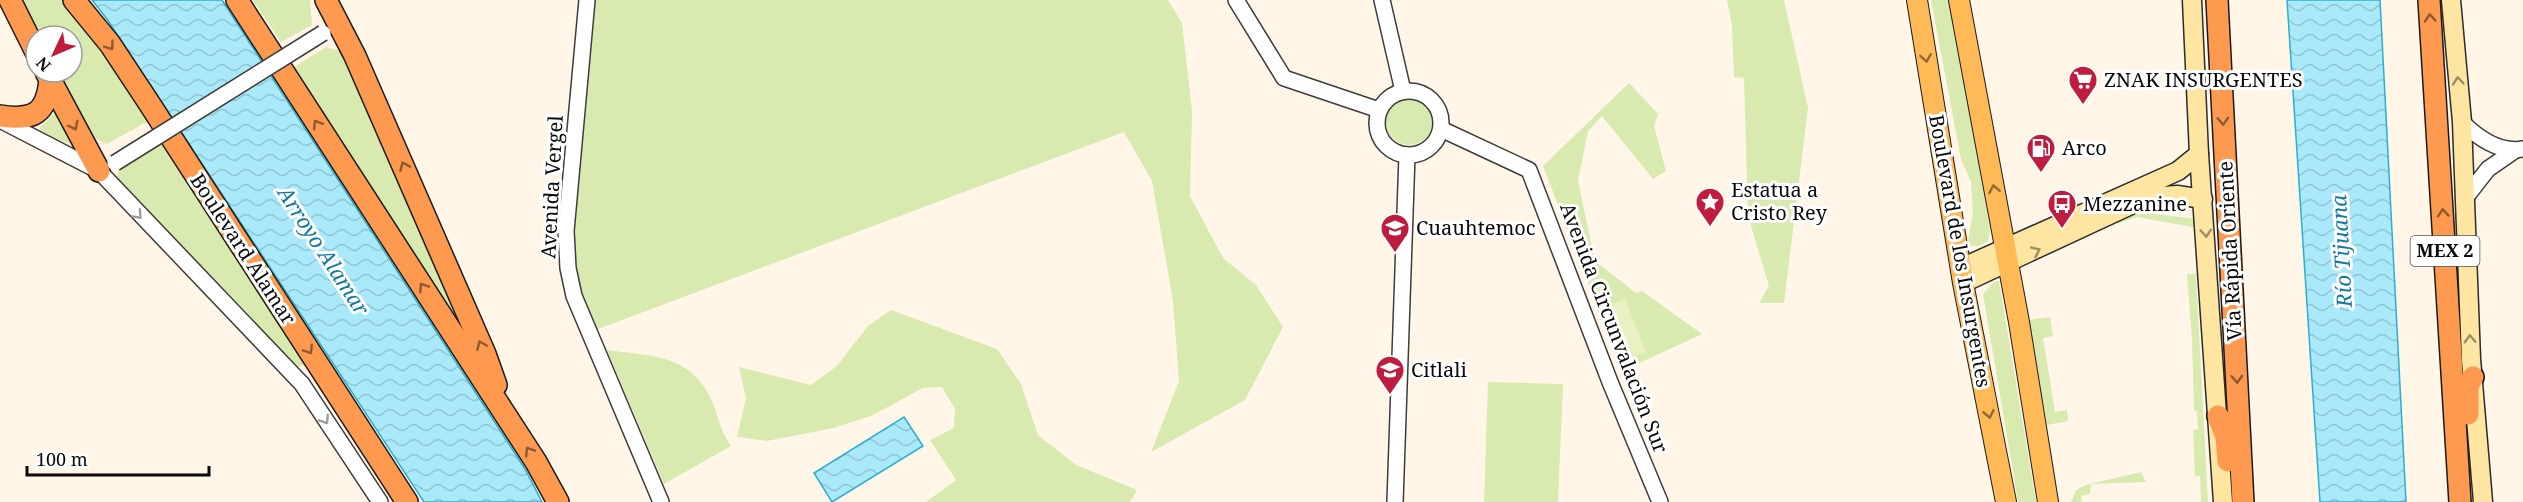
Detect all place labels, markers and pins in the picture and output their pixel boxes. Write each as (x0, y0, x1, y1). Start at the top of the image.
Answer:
supermarket icon: ZNAK INSURGENTES (2067, 64, 2099, 106)
place label: ZNAK INSURGENTES (2104, 66, 2303, 93)
fuel station icon: Arco (2025, 132, 2057, 174)
place label: Arco (2062, 134, 2107, 161)
place label: Estatua a Cristo Rey (1731, 176, 1828, 226)
place icon: Estatua a Cristo Rey (1694, 186, 1726, 228)
bus stop icon: Mezzanine (2046, 188, 2078, 230)
place label: Mezzanine (2083, 190, 2187, 217)
school or university icon: Cuauhtemoc (1379, 212, 1411, 254)
place label: Cuauhtemoc (1416, 214, 1536, 241)
school or university icon: Citlali (1374, 354, 1406, 396)
place label: Citlali (1411, 356, 1467, 383)

